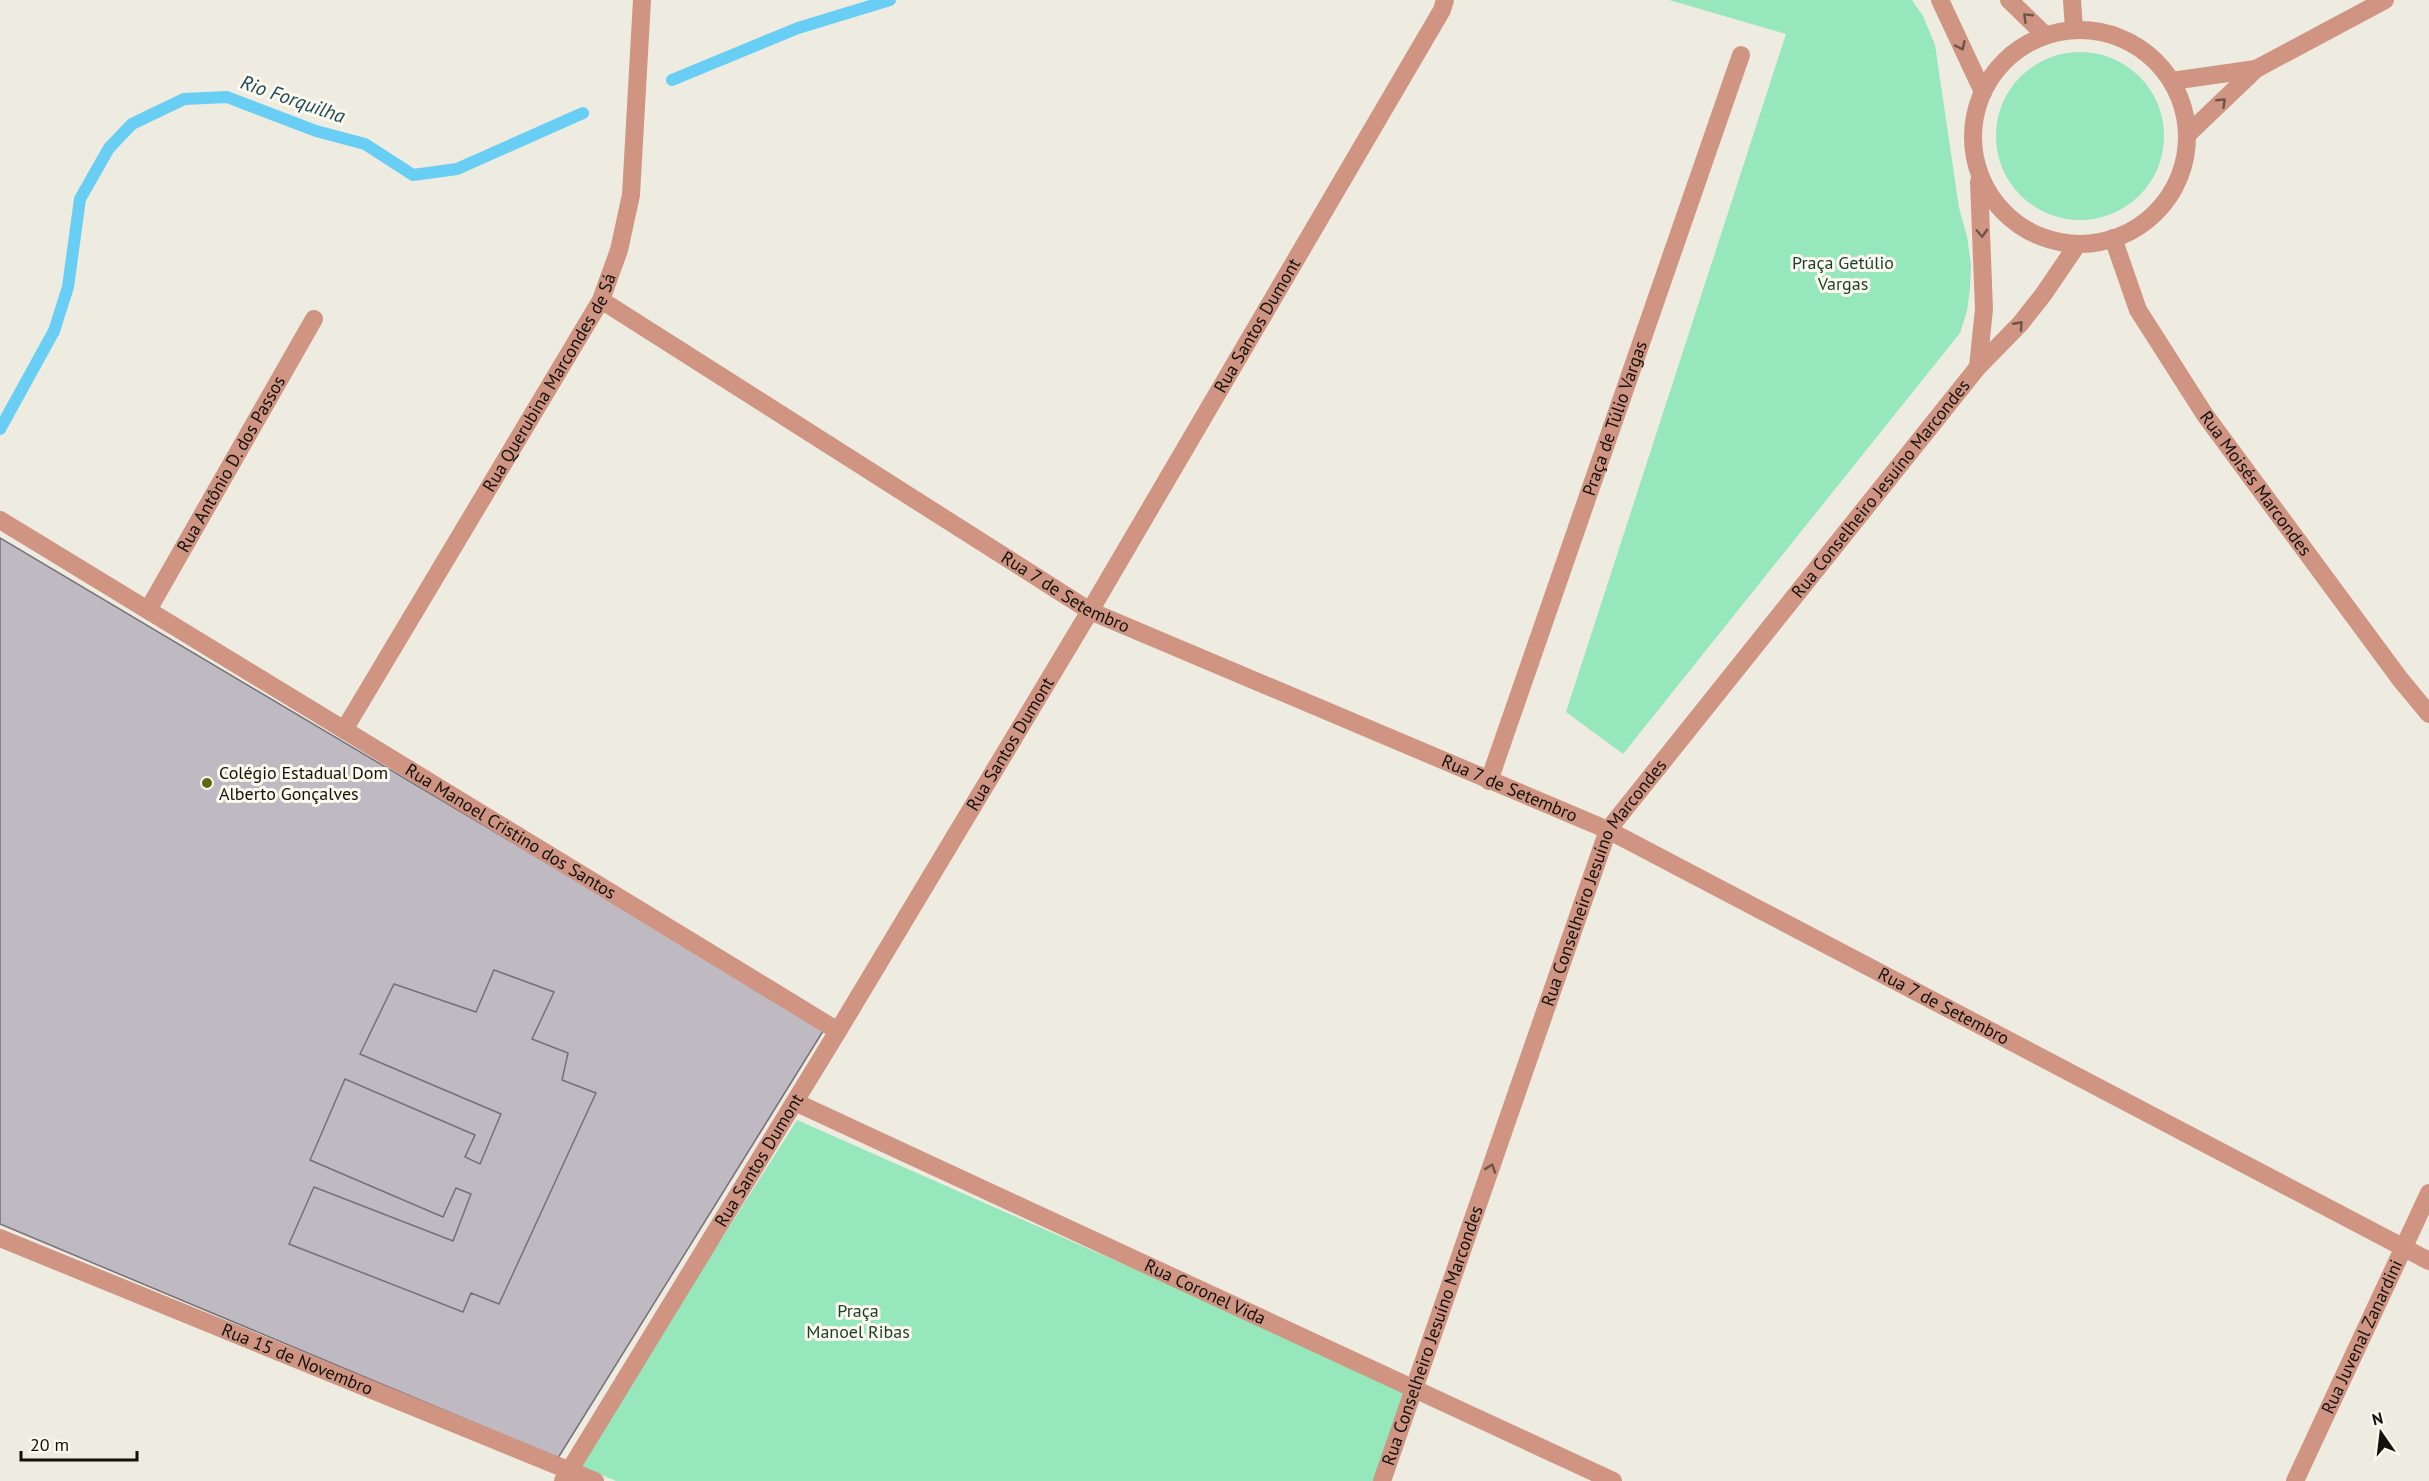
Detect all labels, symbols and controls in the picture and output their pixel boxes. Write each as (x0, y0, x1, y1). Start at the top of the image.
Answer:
one-way arrow (2024, 14, 2035, 25)
one-way arrow (1954, 39, 1966, 50)
water label: Rio Forquilha (237, 69, 349, 129)
one-way arrow (2215, 98, 2225, 109)
one-way arrow (1976, 228, 1989, 237)
park label: Praça Getúlio Vargas (1792, 251, 1894, 295)
street label: Rua Santos Dumont (1208, 254, 1305, 397)
street label: Rua Querubina Marcondes de Sá (477, 270, 621, 496)
one-way arrow (2012, 321, 2023, 332)
street label: Praça de Túlio Vargas (1577, 338, 1652, 499)
street label: Rua Antônio D. dos Passos (171, 371, 290, 556)
street label: Rua Conselheiro Jesuíno Marcondes (1786, 374, 1975, 602)
street label: Rua Moisés Marcondes (2195, 406, 2317, 560)
street label: Rua 7 de Setembro (997, 546, 1133, 638)
street label: Rua Santos Dumont (961, 673, 1059, 815)
street label: Rua 7 de Setembro (1438, 749, 1581, 827)
street label: Rua Conselheiro Jesuíno Marcondes (1536, 754, 1671, 1009)
street label: Rua Manoel Cristino dos Santos (401, 758, 621, 904)
place label: Colégio Estadual Dom Alberto Gonçalves (219, 761, 388, 805)
marker: Colégio Estadual Dom Alberto Gonçalves (200, 776, 214, 790)
street label: Rua 7 de Setembro (1874, 962, 2014, 1050)
street label: Rua Santos Dumont (709, 1089, 808, 1231)
one-way arrow (1484, 1163, 1496, 1174)
street label: Rua Conselheiro Jesuíno Marcondes (1376, 1202, 1488, 1468)
street label: Rua Coronel Vida (1141, 1254, 1270, 1330)
street label: Rua Juvenal Zanardini (2316, 1256, 2407, 1417)
park label: Praça Manoel Ribas (806, 1299, 910, 1343)
street label: Rua 15 de Novembro (218, 1318, 376, 1400)
north arrow (2351, 1403, 2411, 1463)
text: N (2370, 1407, 2385, 1429)
scale bar (21, 1424, 136, 1462)
text: 20 m (30, 1433, 69, 1456)

